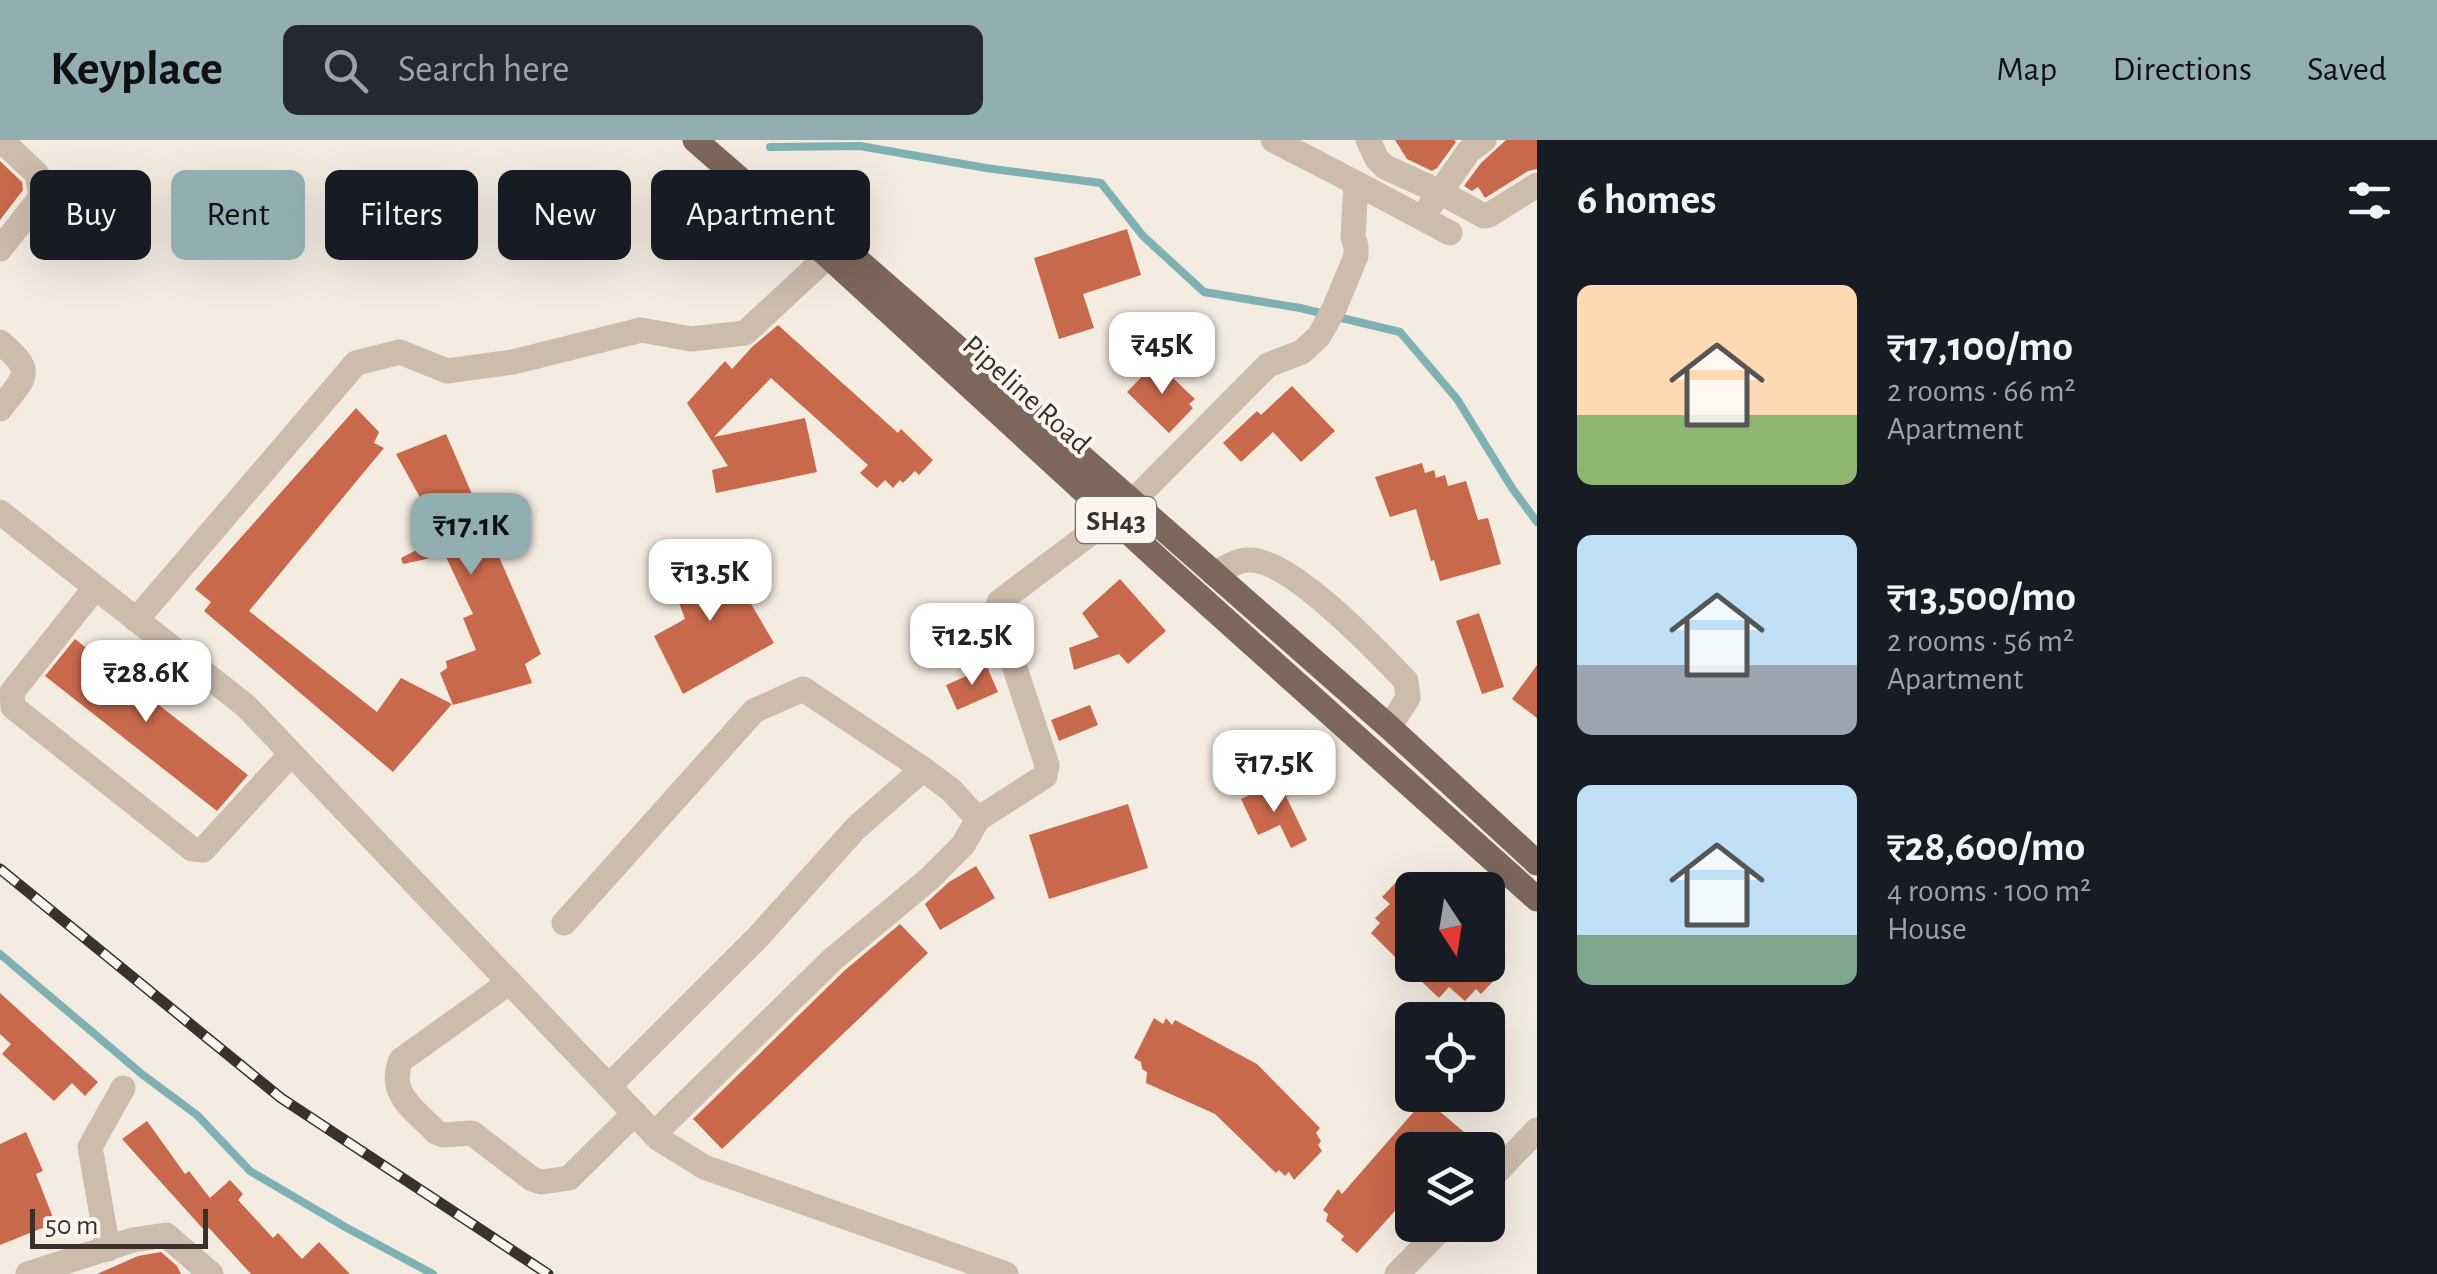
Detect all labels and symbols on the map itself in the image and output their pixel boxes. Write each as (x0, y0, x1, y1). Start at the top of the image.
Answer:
pin: ₹45K (1103, 312, 1221, 397)
street label: Pipeline Road (957, 330, 1096, 460)
pin: ₹17.1K (390, 493, 552, 578)
road number: SH43 (1076, 497, 1156, 543)
pin: ₹13.5K (629, 539, 791, 624)
pin: ₹12.5K (891, 603, 1053, 688)
pin: ₹28.6K (65, 640, 227, 725)
pin: ₹17.5K (1193, 730, 1355, 815)
north arrow (1395, 872, 1505, 982)
scale bar (30, 1204, 208, 1248)

